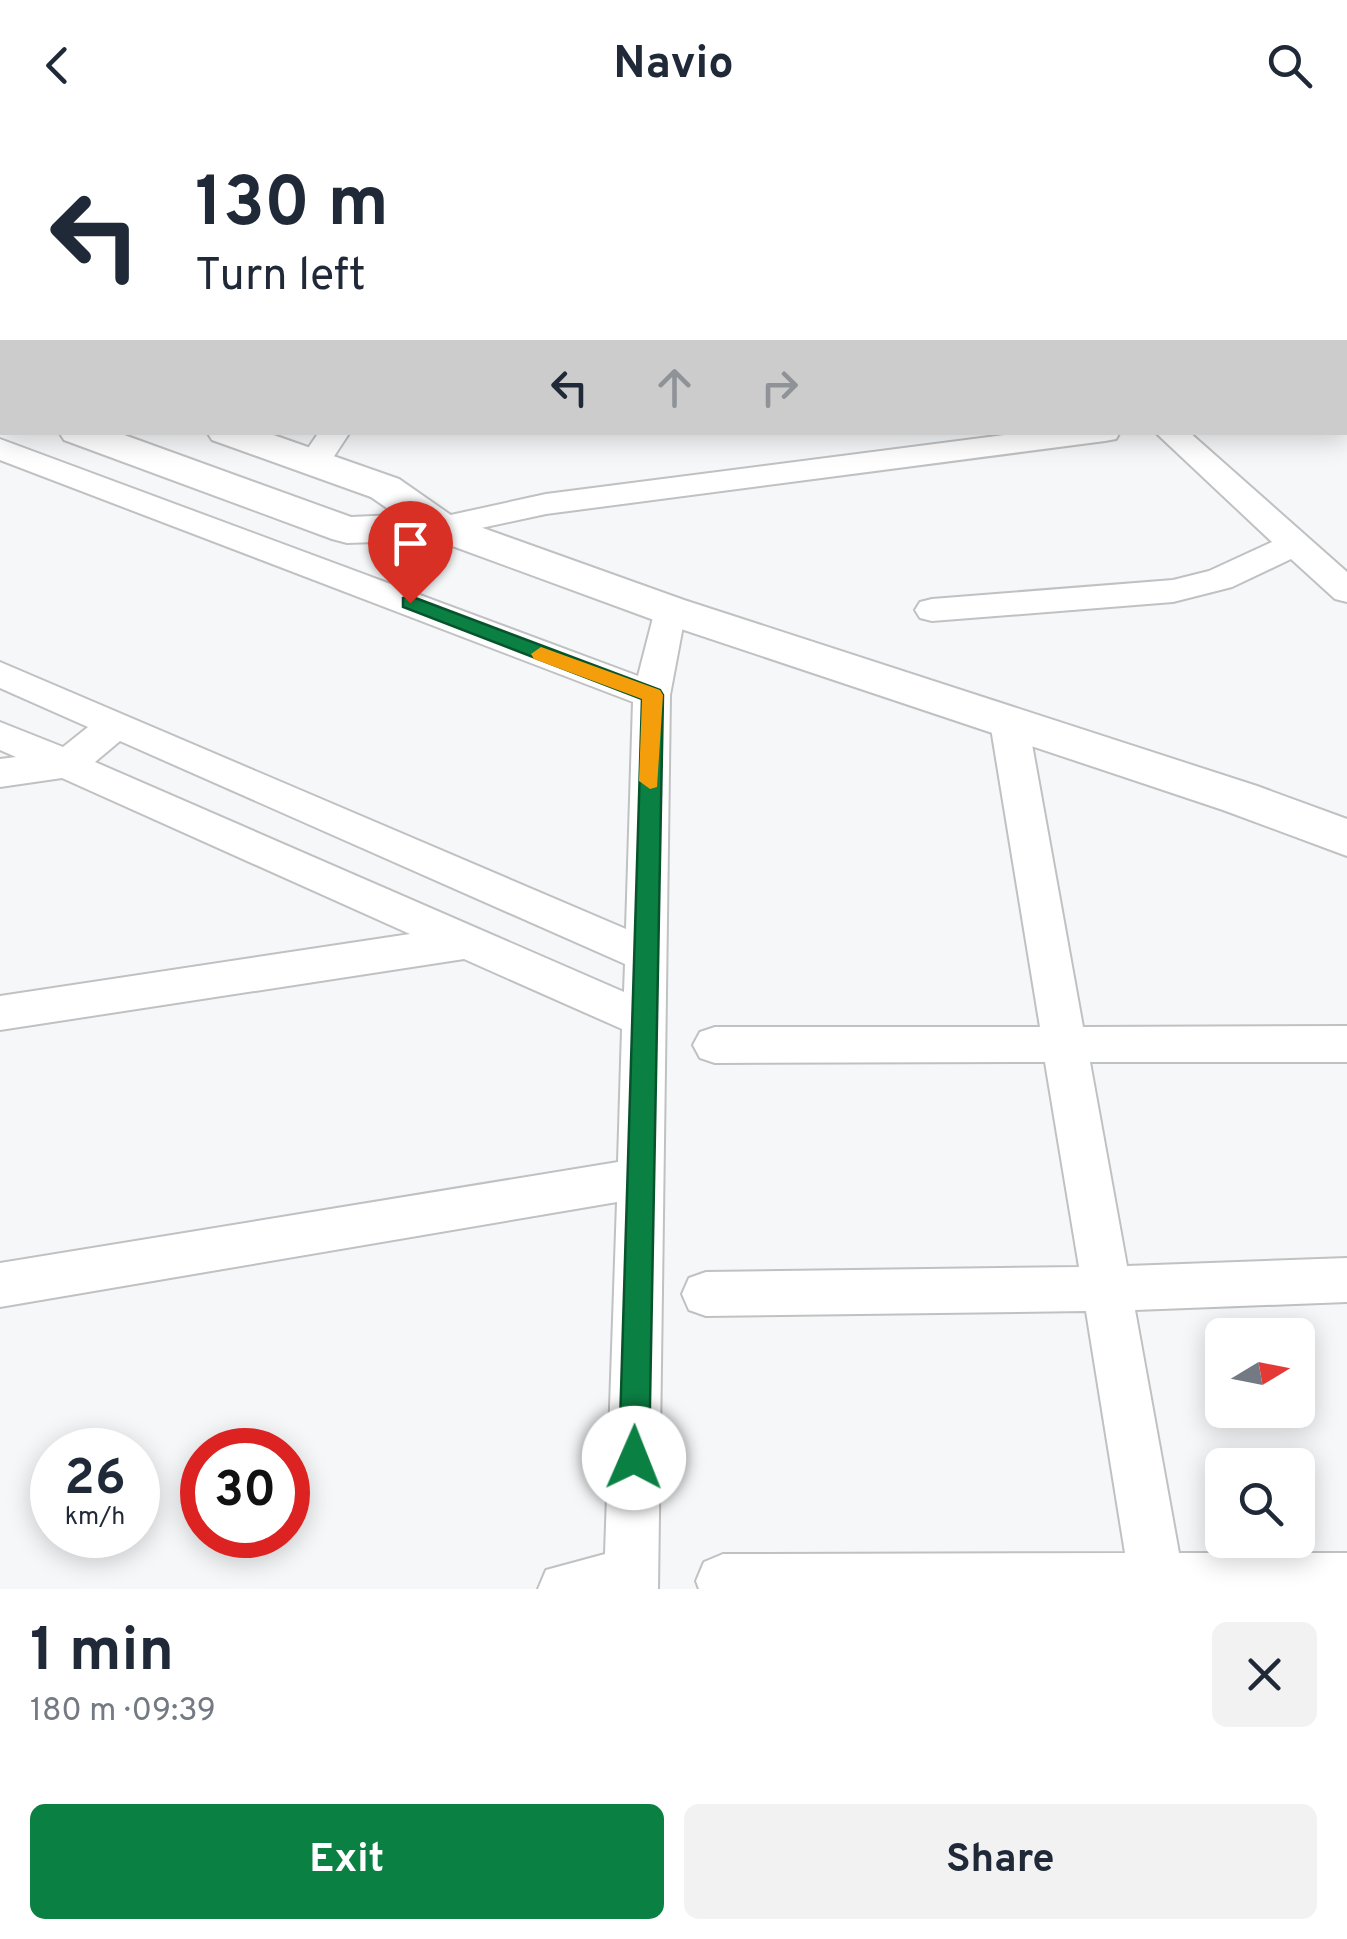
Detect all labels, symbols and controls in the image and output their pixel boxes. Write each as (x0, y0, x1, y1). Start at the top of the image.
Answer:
text: Navio (613, 37, 734, 94)
icon: back (30, 38, 85, 93)
icon: search (1262, 38, 1317, 93)
text: 130 m (195, 162, 389, 251)
icon: left (30, 170, 160, 300)
text: Turn left (195, 249, 366, 306)
icon: left (542, 360, 597, 415)
icon: ahead (647, 360, 702, 415)
icon: right (752, 360, 807, 415)
pin (368, 501, 453, 604)
icon: arrive (383, 516, 438, 571)
north arrow (1205, 1318, 1315, 1428)
map controls (1205, 1318, 1315, 1558)
position arrow (582, 1406, 686, 1510)
speed limit sign: 30 (180, 1428, 310, 1558)
button: search (1205, 1448, 1315, 1558)
text: 26 (64, 1449, 126, 1512)
text: km/h (65, 1502, 125, 1534)
text: 1 min (30, 1616, 174, 1692)
button: close (1212, 1622, 1317, 1727)
text: 180 m · 09:39 (30, 1692, 216, 1732)
button: Exit (30, 1804, 664, 1919)
button: Share (684, 1804, 1317, 1919)

